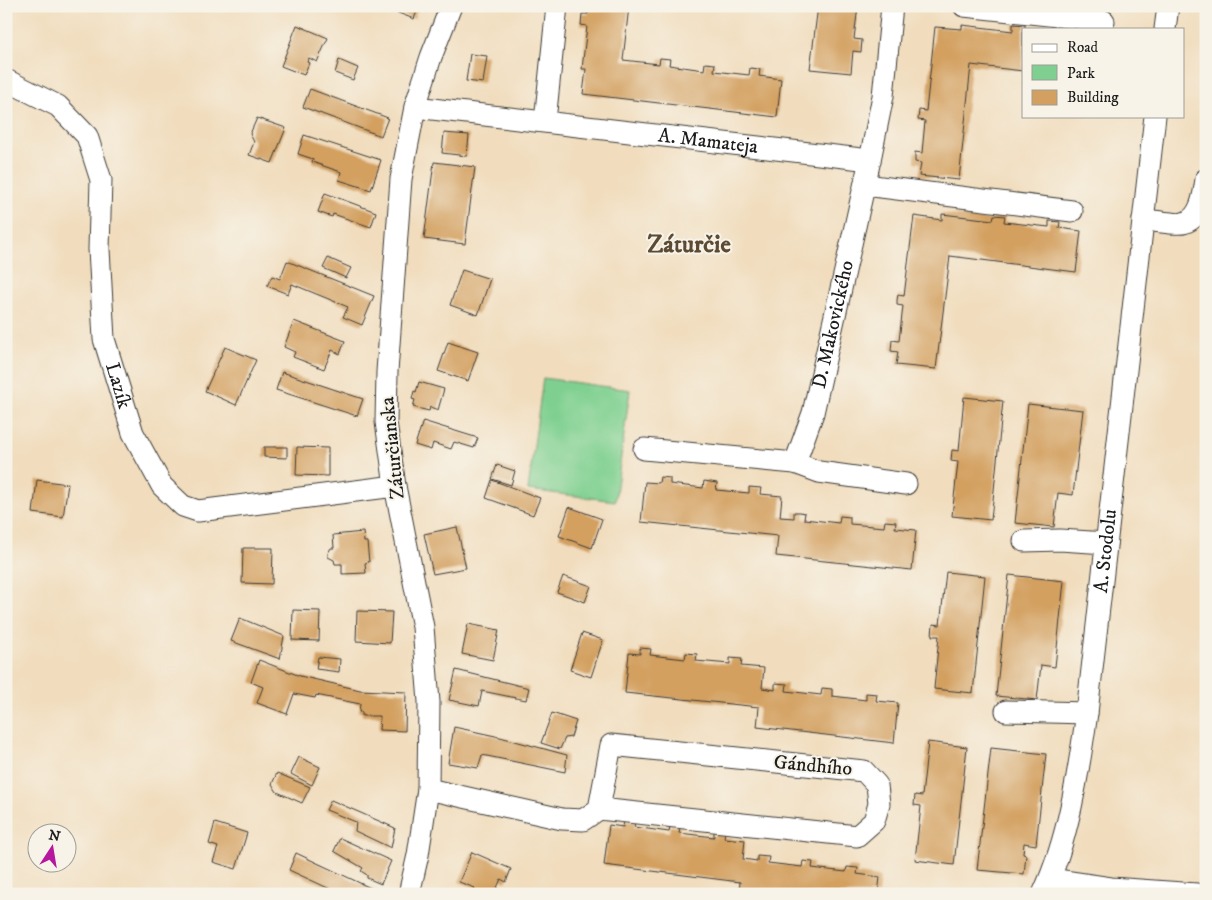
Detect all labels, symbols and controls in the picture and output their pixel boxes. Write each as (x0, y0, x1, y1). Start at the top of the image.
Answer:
legend (1022, 28, 1184, 118)
text: Road (1067, 38, 1099, 57)
text: Park (1067, 64, 1096, 83)
text: Building (1067, 88, 1119, 107)
street label: A. Mamateja (657, 123, 760, 159)
district label: Záturčie (647, 229, 731, 260)
street label: D. Makovického (806, 258, 860, 391)
street label: Lazík (100, 360, 137, 412)
street label: Záturčianska (375, 395, 411, 500)
street label: A. Stodolu (1088, 508, 1123, 594)
street label: Gándhího (773, 750, 853, 782)
north arrow (28, 822, 78, 872)
text: N (47, 826, 62, 846)

